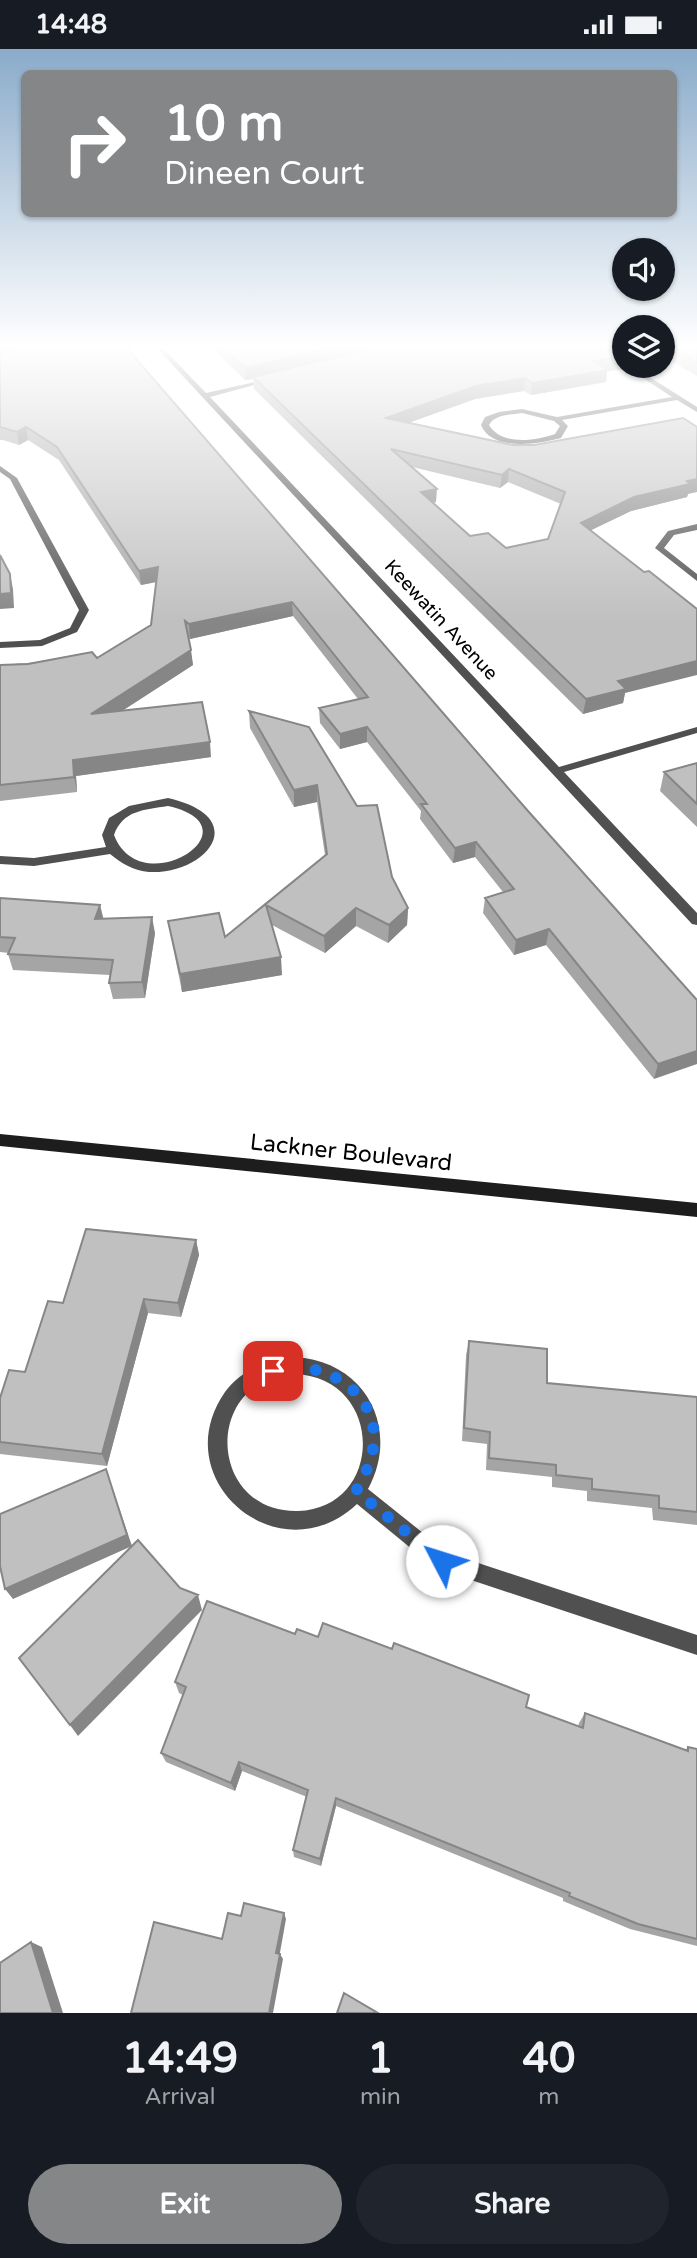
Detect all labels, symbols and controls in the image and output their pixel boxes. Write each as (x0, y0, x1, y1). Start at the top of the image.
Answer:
text: 14:48 (35, 9, 107, 40)
text: 10 m (164, 95, 283, 154)
icon: right (49, 98, 140, 189)
text: Dineen Court (164, 155, 364, 193)
map controls (612, 238, 675, 378)
button: sound (612, 238, 675, 301)
button: layers (612, 315, 675, 378)
street label: Keewatin Avenue (380, 555, 502, 685)
street label: Lackner Boulevard (248, 1128, 454, 1178)
pin (243, 1341, 303, 1401)
icon: arrive (254, 1352, 292, 1390)
position arrow (405, 1524, 479, 1598)
text: 14:49 (122, 2033, 238, 2084)
text: 1 (367, 2033, 394, 2084)
text: 40 (523, 2033, 575, 2084)
text: Arrival (144, 2083, 215, 2111)
text: min (360, 2083, 401, 2111)
text: m (538, 2083, 559, 2111)
button: Exit (28, 2164, 342, 2244)
button: Share (356, 2164, 669, 2244)

